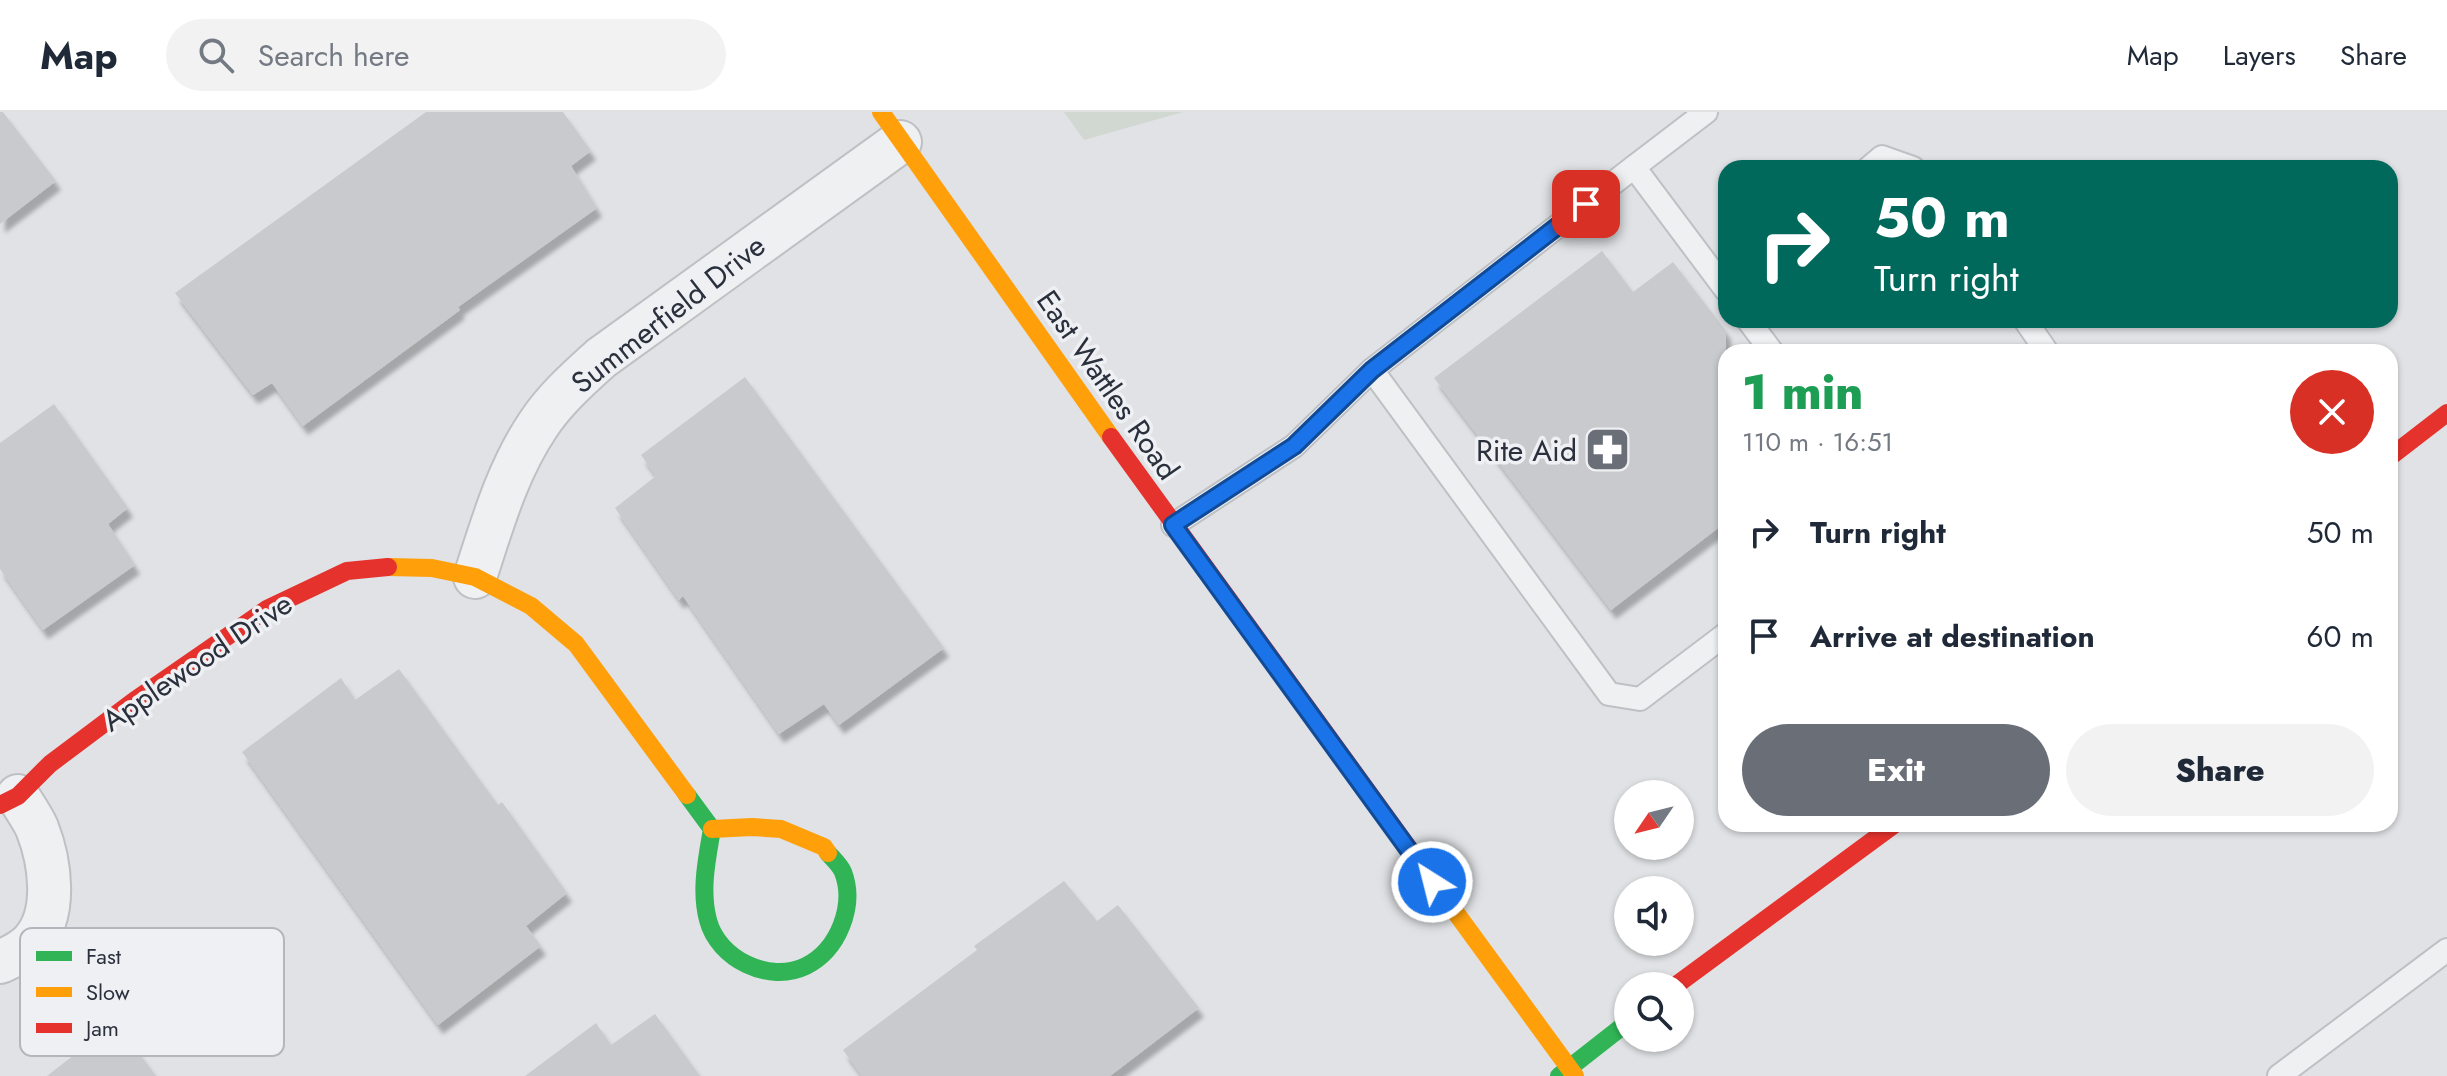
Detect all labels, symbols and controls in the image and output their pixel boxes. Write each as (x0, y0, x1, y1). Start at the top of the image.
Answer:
search box (166, 19, 726, 91)
text: Map (40, 28, 118, 83)
icon: search (194, 33, 238, 77)
text: Search here (258, 34, 410, 77)
text: Map (2127, 35, 2179, 76)
text: Layers (2223, 35, 2296, 76)
text: Share (2340, 35, 2407, 76)
pin (1552, 170, 1620, 238)
text: 50 m (1874, 177, 2010, 258)
icon: arrive (1564, 182, 1608, 226)
icon: right (1742, 192, 1846, 296)
street label: Summerfield Drive (562, 224, 774, 404)
text: Turn right (1874, 252, 2019, 304)
street label: East Wattles Road (1026, 281, 1190, 489)
text: 1 min (1742, 358, 1863, 427)
button: close (2290, 370, 2374, 454)
text: 110 m · 16:51 (1742, 423, 1893, 461)
pharmacy icon: Rite Aid (1584, 426, 1632, 474)
place label: Rite Aid (1476, 429, 1577, 472)
icon: right (1742, 510, 1786, 554)
text: Turn right (1810, 511, 1946, 554)
text: 50 m (2307, 511, 2374, 554)
street label: Applewood Drive (93, 582, 301, 742)
icon: arrive (1742, 614, 1786, 658)
text: Arrive at destination (1810, 615, 2095, 658)
text: 60 m (2306, 615, 2374, 658)
button: Exit (1742, 724, 2050, 816)
button: Share (2066, 724, 2374, 816)
north arrow (1614, 780, 1694, 860)
map controls (1614, 780, 1694, 1052)
position arrow (1390, 840, 1474, 924)
button: sound (1614, 876, 1694, 956)
legend (20, 928, 284, 1056)
text: Fast (86, 940, 122, 972)
button: search (1614, 972, 1694, 1052)
text: Slow (86, 976, 130, 1008)
text: Jam (83, 1012, 119, 1044)

